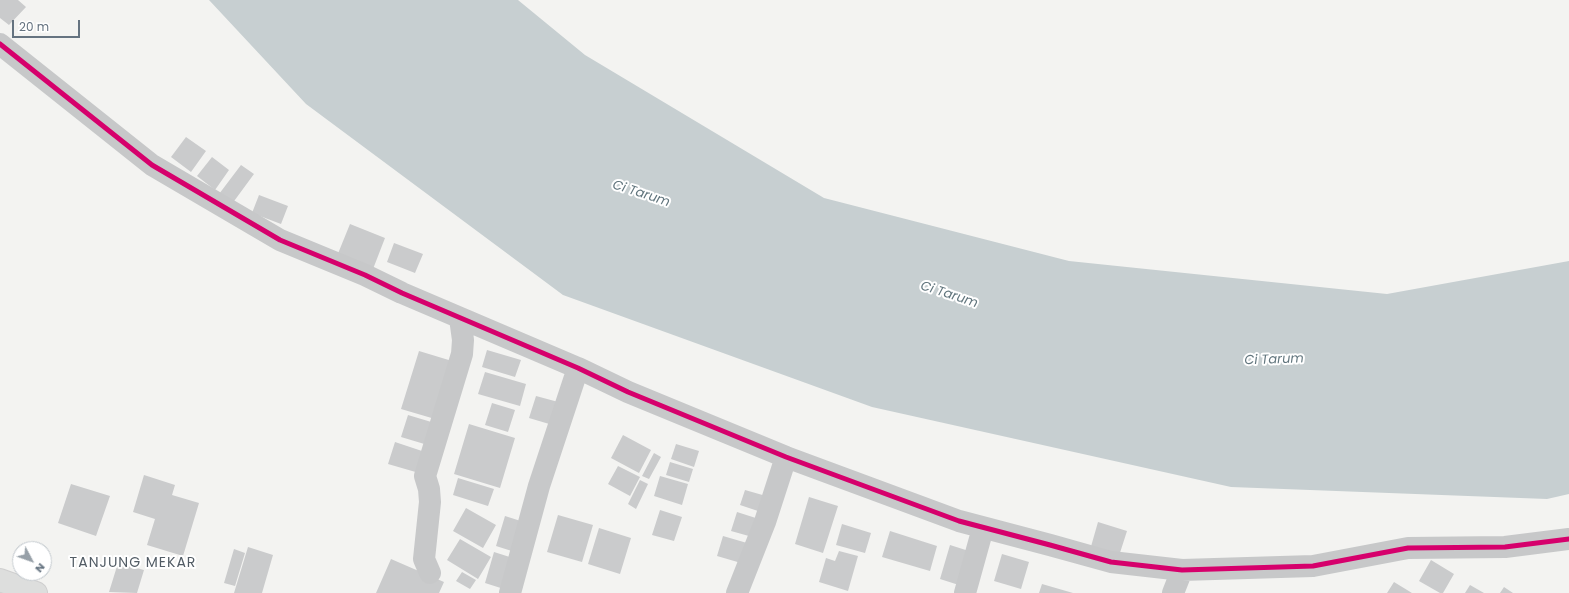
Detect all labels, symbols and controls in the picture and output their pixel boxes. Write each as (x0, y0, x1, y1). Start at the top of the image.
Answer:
scale bar (14, 12, 82, 38)
text: 20 m (19, 18, 49, 35)
water label: Ci Tarum (610, 177, 672, 211)
water label: Ci Tarum (918, 278, 980, 312)
water label: Ci Tarum (1244, 351, 1304, 369)
north arrow (12, 541, 52, 581)
district label: TANJUNG MEKAR (70, 555, 196, 571)
text: N (32, 560, 49, 577)

